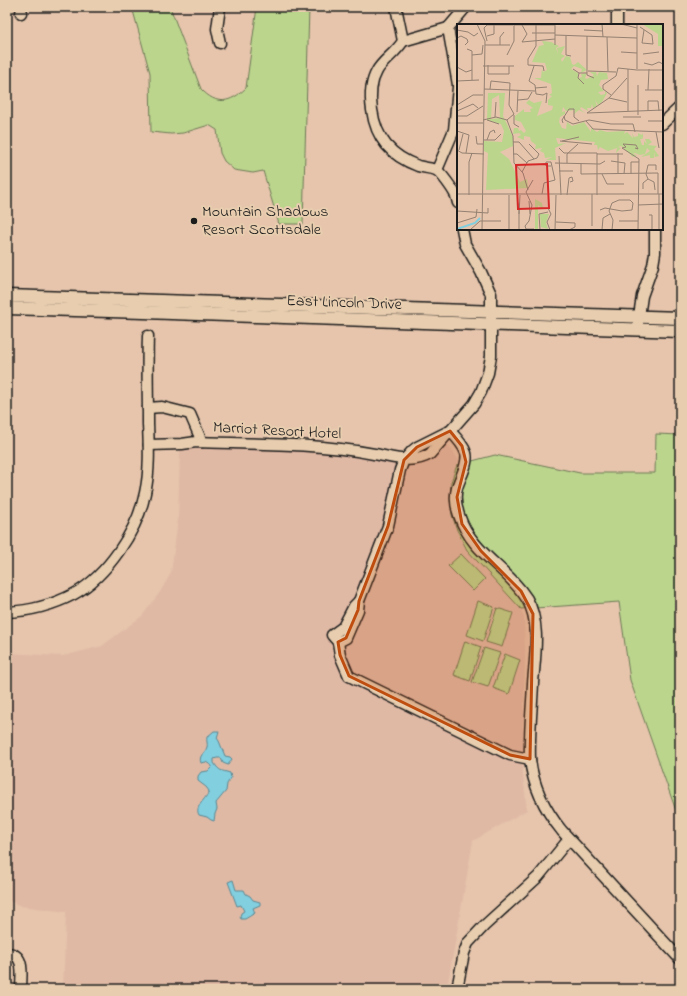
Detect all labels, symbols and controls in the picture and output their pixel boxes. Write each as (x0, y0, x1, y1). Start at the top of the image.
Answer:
inset map (457, 24, 663, 230)
place label: Mountain Shadows Resort Scottsdale (202, 200, 328, 242)
marker: Mountain Shadows Resort Scottsdale (189, 216, 199, 226)
street label: East Lincoln Drive (286, 289, 403, 317)
street label: Marriot Resort Hotel (212, 416, 342, 446)

